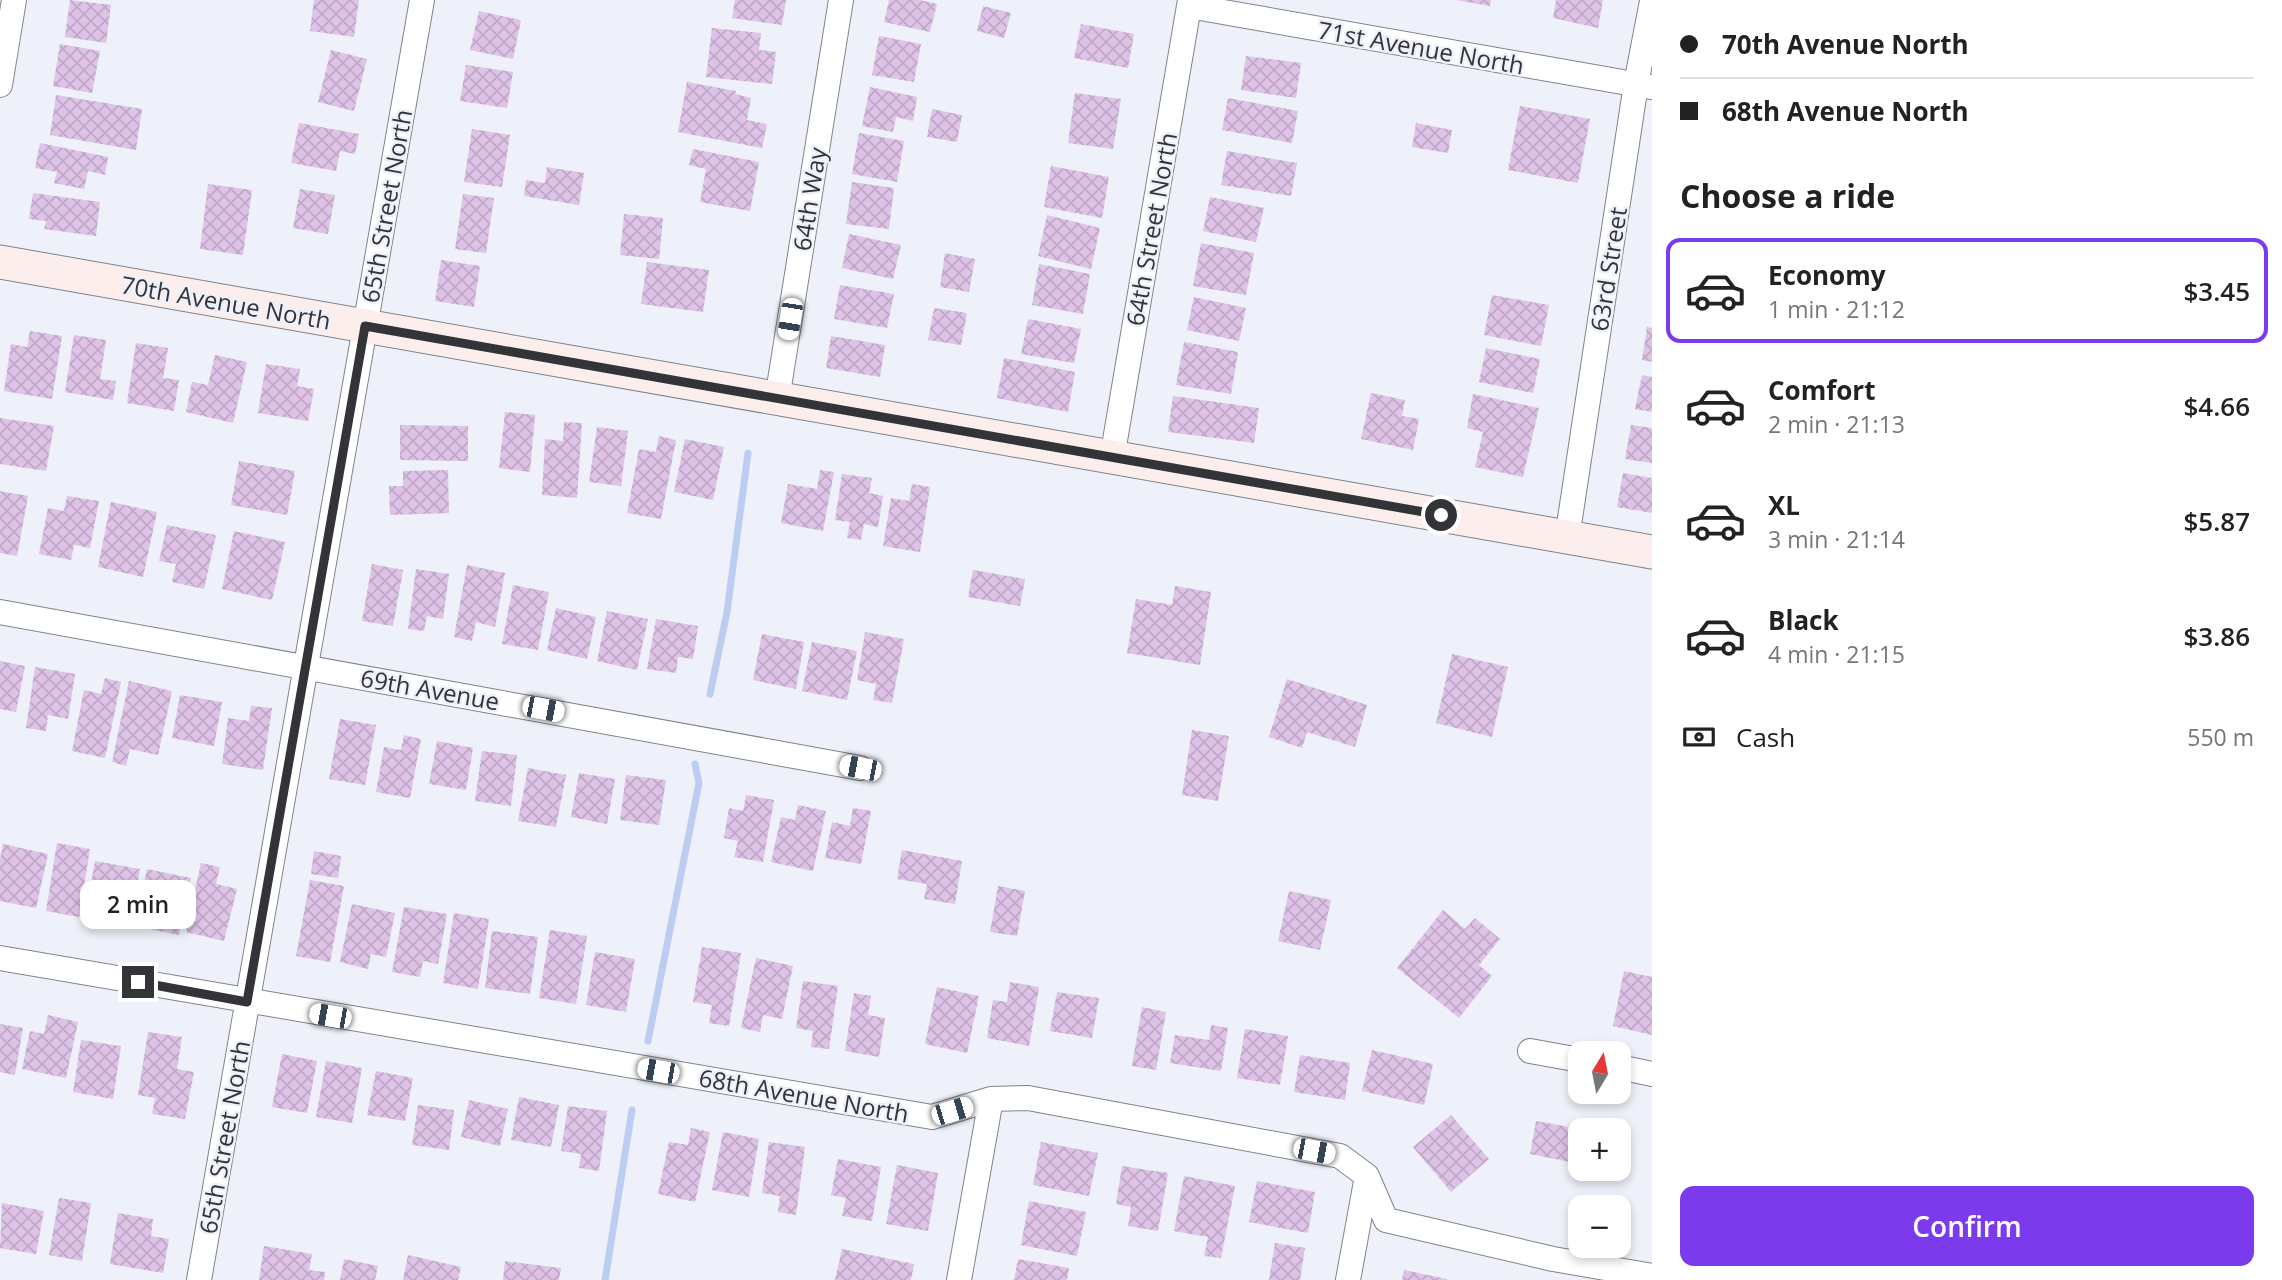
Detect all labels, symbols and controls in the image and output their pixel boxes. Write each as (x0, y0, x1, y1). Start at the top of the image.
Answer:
street label: 71st Avenue North (1315, 13, 1527, 81)
text: 70th Avenue North (1722, 26, 1969, 62)
text: 68th Avenue North (1722, 93, 1969, 129)
street label: 65th Street North (353, 107, 419, 305)
street label: 64th Street North (1118, 130, 1184, 328)
street label: 64th Way (785, 144, 834, 253)
text: Choose a ride (1680, 174, 1895, 217)
street label: 63rd Street (1582, 205, 1634, 333)
text: Economy (1768, 257, 1886, 293)
icon: car (1684, 259, 1747, 322)
street label: 70th Avenue North (119, 267, 333, 337)
text: $3.45 (2183, 273, 2250, 309)
text: 1 min · 21:12 (1768, 293, 1905, 325)
car (777, 297, 804, 341)
text: Comfort (1768, 372, 1875, 408)
icon: car (1684, 374, 1747, 437)
text: $4.66 (2183, 388, 2250, 424)
text: 2 min · 21:13 (1768, 408, 1905, 440)
text: XL (1768, 487, 1800, 523)
icon: car (1684, 489, 1747, 552)
route start (1425, 499, 1457, 531)
text: $5.87 (2183, 503, 2250, 539)
text: 3 min · 21:14 (1768, 523, 1905, 555)
text: Black (1768, 602, 1839, 638)
icon: car (1684, 604, 1747, 667)
text: $3.86 (2183, 618, 2250, 654)
text: 4 min · 21:15 (1768, 638, 1905, 670)
street label: 69th Avenue (358, 661, 502, 717)
car (521, 695, 566, 723)
icon: cash (1680, 718, 1718, 756)
text: Cash (1736, 719, 1795, 755)
text: 550 m (2187, 721, 2254, 753)
car (838, 754, 883, 782)
callout: 2 min (80, 880, 196, 930)
text: 2 min (107, 888, 169, 920)
route end (122, 966, 154, 998)
car (308, 1002, 353, 1030)
street label: 65th Street North (191, 1038, 257, 1236)
north arrow (1568, 1041, 1631, 1104)
map controls (1568, 1041, 1631, 1258)
car (636, 1057, 681, 1085)
street label: 68th Avenue North (697, 1060, 911, 1130)
car (929, 1095, 976, 1127)
button: + (1568, 1118, 1631, 1181)
car (1292, 1137, 1337, 1165)
button: Confirm (1680, 1186, 2254, 1266)
button: − (1568, 1195, 1631, 1258)

